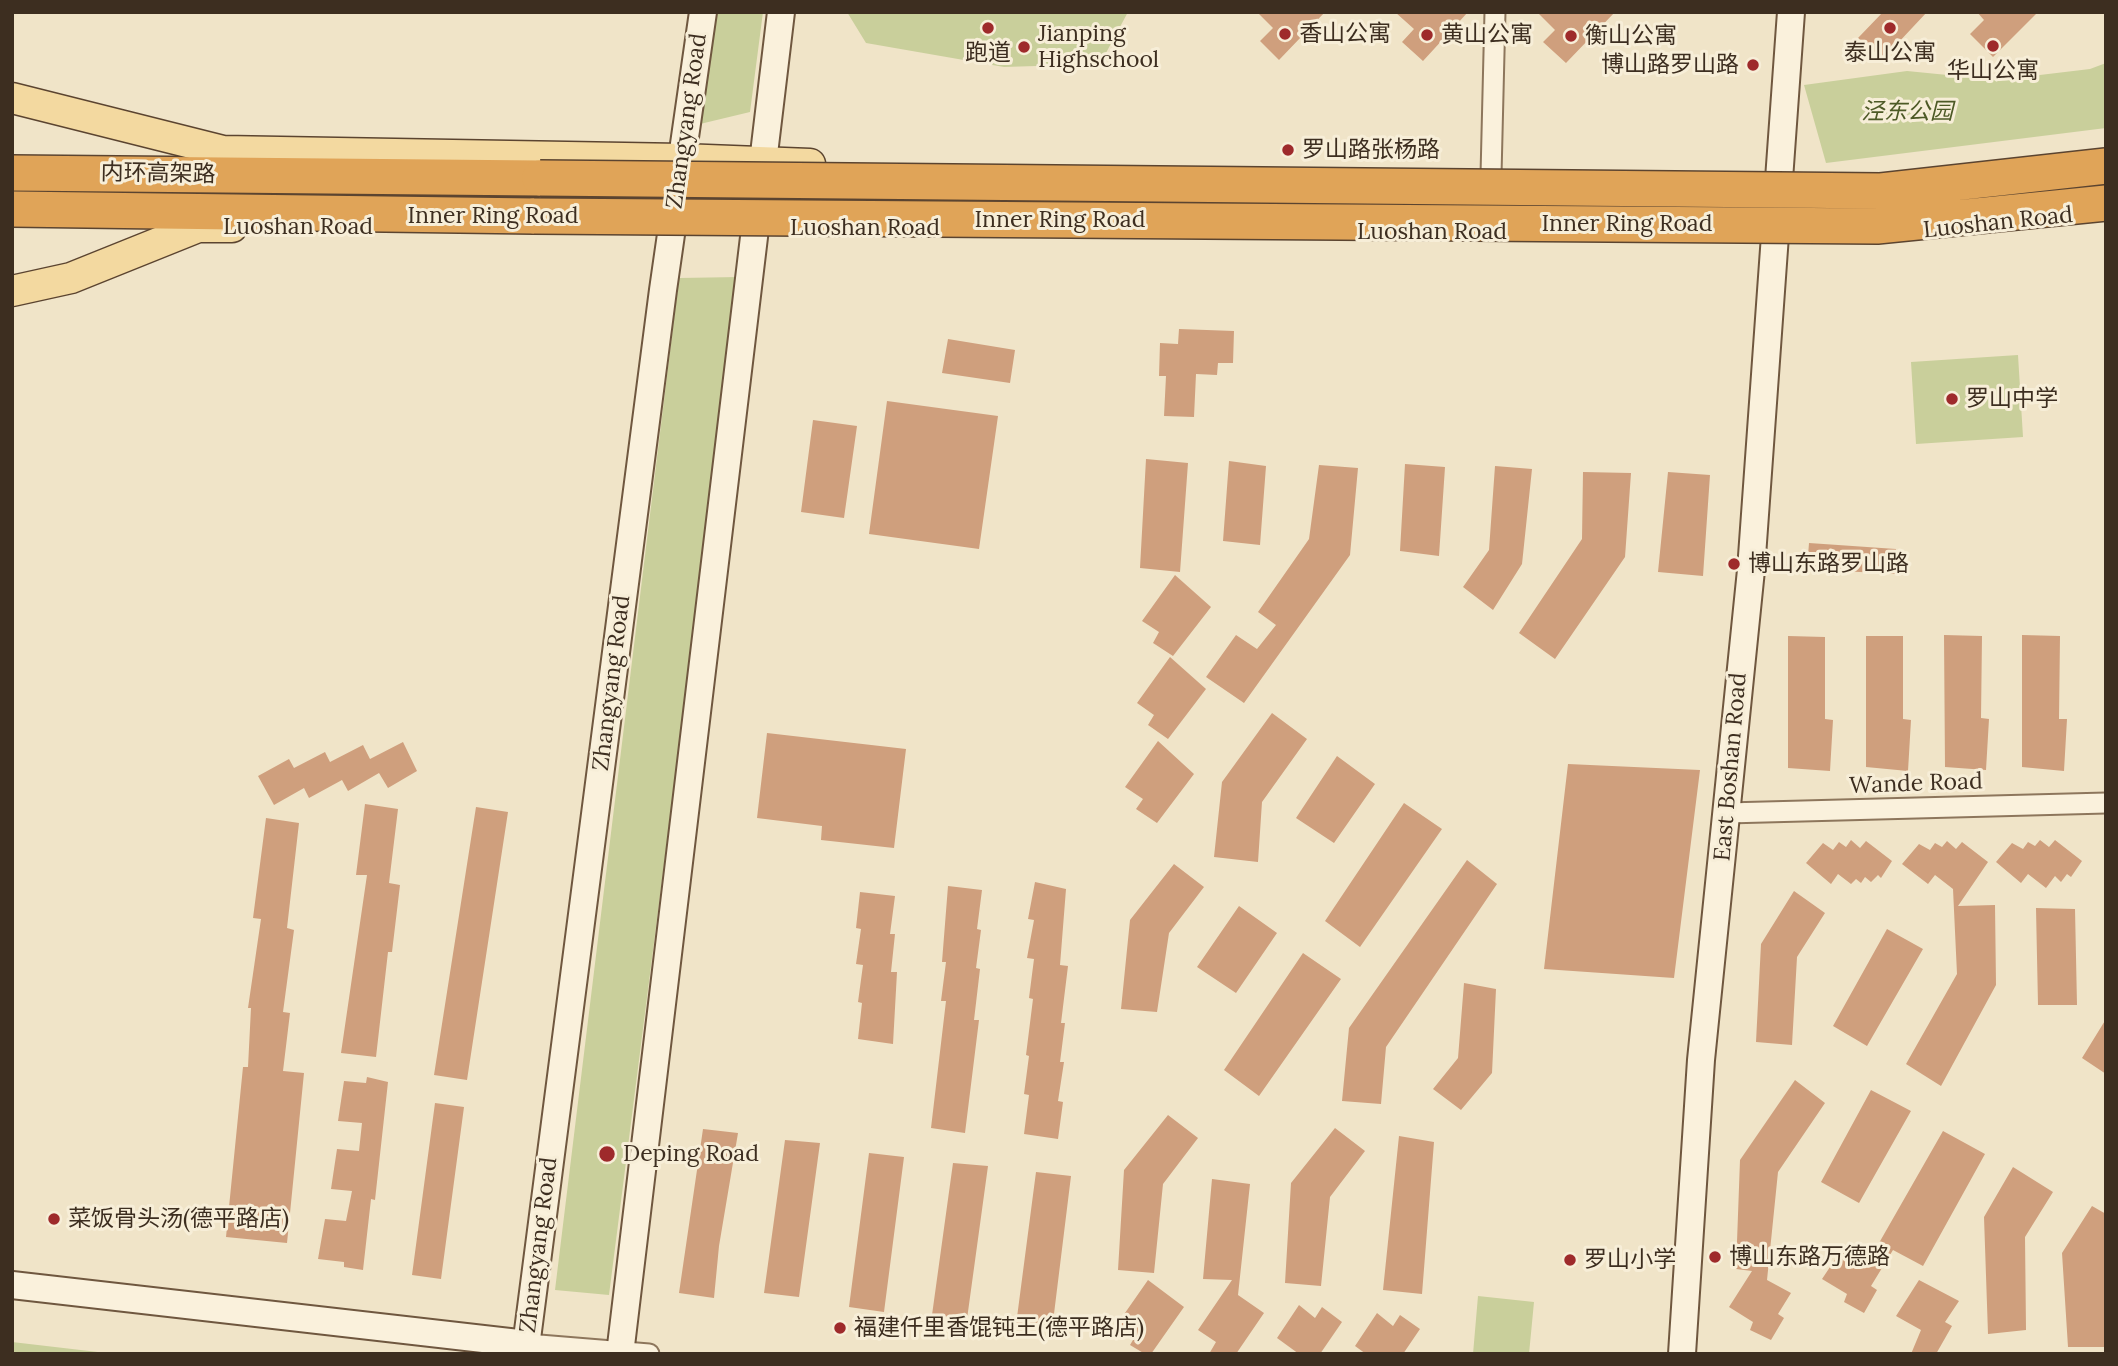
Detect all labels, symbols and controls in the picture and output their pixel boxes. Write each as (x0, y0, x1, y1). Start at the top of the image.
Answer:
marker: 跑道 (980, 20, 996, 36)
place label: Jianping Highschool (1038, 20, 1159, 74)
place label: 香山公寓 (1299, 20, 1391, 48)
marker: 泰山公寓 (1882, 20, 1898, 36)
place label: 黄山公寓 (1441, 21, 1533, 49)
place label: 衡山公寓 (1585, 22, 1677, 50)
marker: 香山公寓 (1277, 26, 1293, 42)
marker: 黄山公寓 (1419, 27, 1435, 43)
marker: 衡山公寓 (1563, 28, 1579, 44)
street label: Zhangyang Road (661, 31, 713, 211)
marker: 华山公寓 (1985, 38, 2001, 54)
place label: 跑道 (965, 39, 1011, 67)
marker: Jianping Highschool (1016, 39, 1032, 55)
place label: 泰山公寓 (1844, 39, 1936, 67)
place label: 博山路罗山路 (1601, 51, 1739, 79)
marker: 博山路罗山路 (1745, 57, 1761, 73)
place label: 华山公寓 (1947, 57, 2039, 85)
park label: 泾东公园 (1861, 98, 1953, 126)
place label: 罗山路张杨路 (1302, 136, 1440, 164)
marker: 罗山路张杨路 (1280, 142, 1296, 158)
street label: 内环高架路 (100, 159, 216, 189)
street label: Luoshan Road (1922, 201, 2074, 245)
street label: Inner Ring Road (408, 202, 578, 230)
street label: Inner Ring Road (975, 206, 1145, 234)
street label: Inner Ring Road (1542, 210, 1712, 238)
street label: Luoshan Road (223, 213, 373, 241)
street label: Luoshan Road (790, 214, 940, 242)
street label: Luoshan Road (1357, 218, 1507, 246)
place label: 罗山中学 (1966, 385, 2058, 413)
marker: 罗山中学 (1944, 391, 1960, 407)
place label: 博山东路罗山路 (1748, 550, 1909, 578)
marker: 博山东路罗山路 (1726, 556, 1742, 572)
street label: Zhangyang Road (588, 594, 636, 772)
street label: East Boshan Road (1709, 672, 1753, 862)
street label: Wande Road (1849, 768, 1983, 800)
place label: Deping Road (623, 1140, 759, 1168)
marker: Deping Road (597, 1144, 617, 1164)
street label: Zhangyang Road (515, 1156, 563, 1334)
place label: 菜饭骨头汤(德平路店) (68, 1205, 289, 1233)
marker: 菜饭骨头汤(德平路店) (46, 1211, 62, 1227)
place label: 博山东路万德路 (1729, 1243, 1890, 1271)
place label: 罗山小学 (1584, 1246, 1676, 1274)
marker: 博山东路万德路 (1707, 1249, 1723, 1265)
marker: 罗山小学 (1562, 1252, 1578, 1268)
place label: 福建仟里香馄钝王(德平路店) (854, 1314, 1144, 1342)
marker: 福建仟里香馄钝王(德平路店) (832, 1320, 848, 1336)

